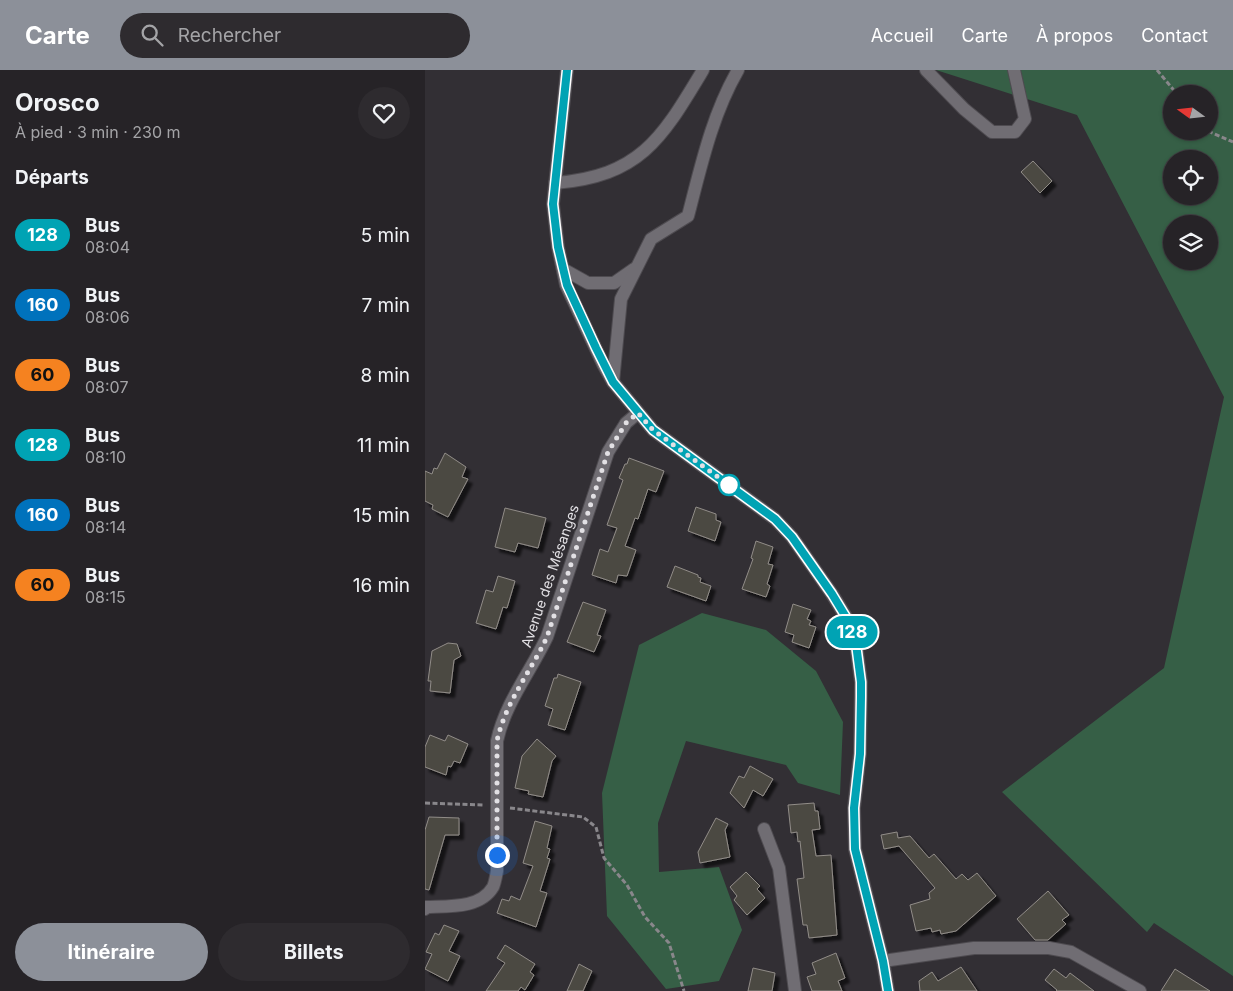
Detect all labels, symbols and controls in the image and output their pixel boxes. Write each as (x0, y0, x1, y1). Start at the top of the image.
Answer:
search box (120, 13, 470, 58)
text: Carte (25, 21, 90, 50)
icon: search (138, 21, 166, 49)
text: Rechercher (178, 24, 281, 47)
text: Accueil (871, 25, 934, 46)
text: Carte (962, 25, 1008, 46)
text: À propos (1036, 25, 1113, 46)
text: Contact (1141, 25, 1208, 46)
north arrow (1163, 85, 1217, 140)
map controls (1163, 85, 1218, 270)
button: heart (358, 87, 410, 139)
text: Orosco (15, 88, 100, 117)
text: À pied · 3 min · 230 m (15, 122, 181, 142)
button: locate (1163, 150, 1218, 205)
text: Départs (15, 166, 89, 189)
text: Bus (85, 214, 120, 237)
button: layers (1163, 215, 1218, 270)
text: 128 (27, 224, 58, 245)
text: 5 min (361, 224, 410, 247)
text: 08:04 (85, 237, 130, 257)
text: Bus (85, 284, 120, 307)
text: 160 (27, 294, 58, 315)
text: 7 min (361, 294, 410, 317)
text: 08:06 (85, 307, 130, 327)
text: Bus (85, 354, 120, 377)
text: 60 (31, 364, 54, 385)
text: 8 min (360, 364, 410, 387)
text: 08:07 (85, 377, 128, 397)
text: Bus (85, 424, 120, 447)
text: 128 (27, 434, 58, 455)
text: 11 min (357, 434, 410, 457)
text: 08:10 (85, 447, 126, 467)
unlabelled marker (718, 474, 740, 496)
text: Bus (85, 494, 120, 517)
street label: Avenue des Mésanges (517, 502, 582, 649)
text: 160 (27, 504, 58, 525)
text: 15 min (353, 504, 410, 527)
text: 08:14 (85, 517, 126, 537)
text: Bus (85, 564, 120, 587)
text: 60 (31, 574, 54, 595)
text: 16 min (353, 574, 410, 597)
text: 08:15 (85, 587, 126, 607)
line badge: 128 (823, 616, 881, 648)
text: 128 (837, 621, 867, 642)
your location (485, 843, 510, 868)
button: Itinéraire (15, 923, 208, 981)
button: Billets (218, 923, 410, 981)

